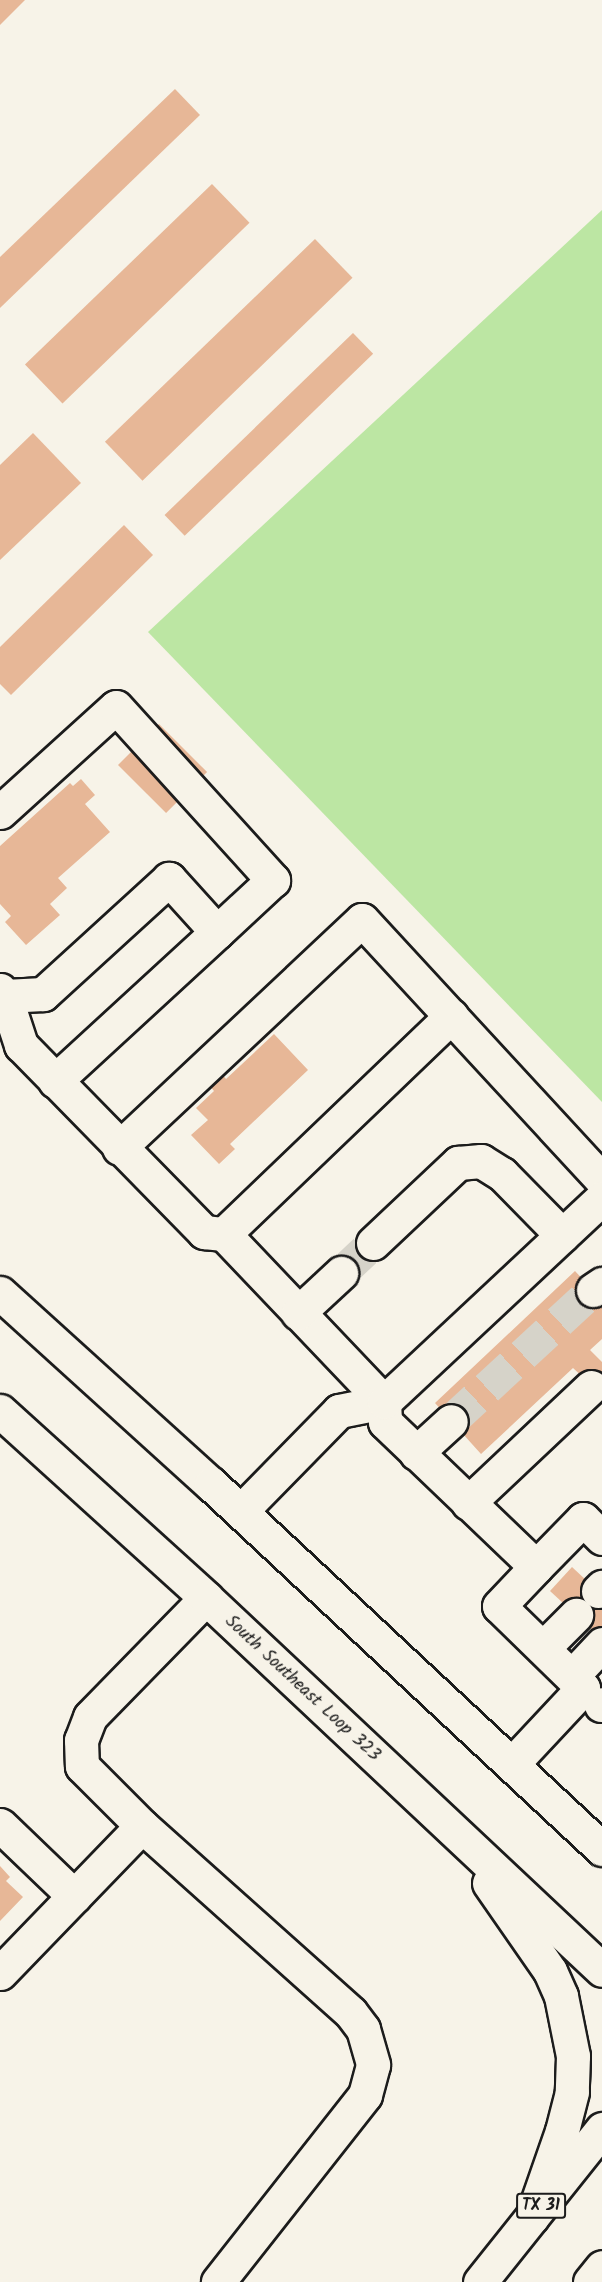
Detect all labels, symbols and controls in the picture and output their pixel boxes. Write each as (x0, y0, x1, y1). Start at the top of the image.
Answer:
street label: South Southeast Loop 323 (220, 1611, 384, 1767)
road number: TX 31 (516, 2193, 566, 2219)

